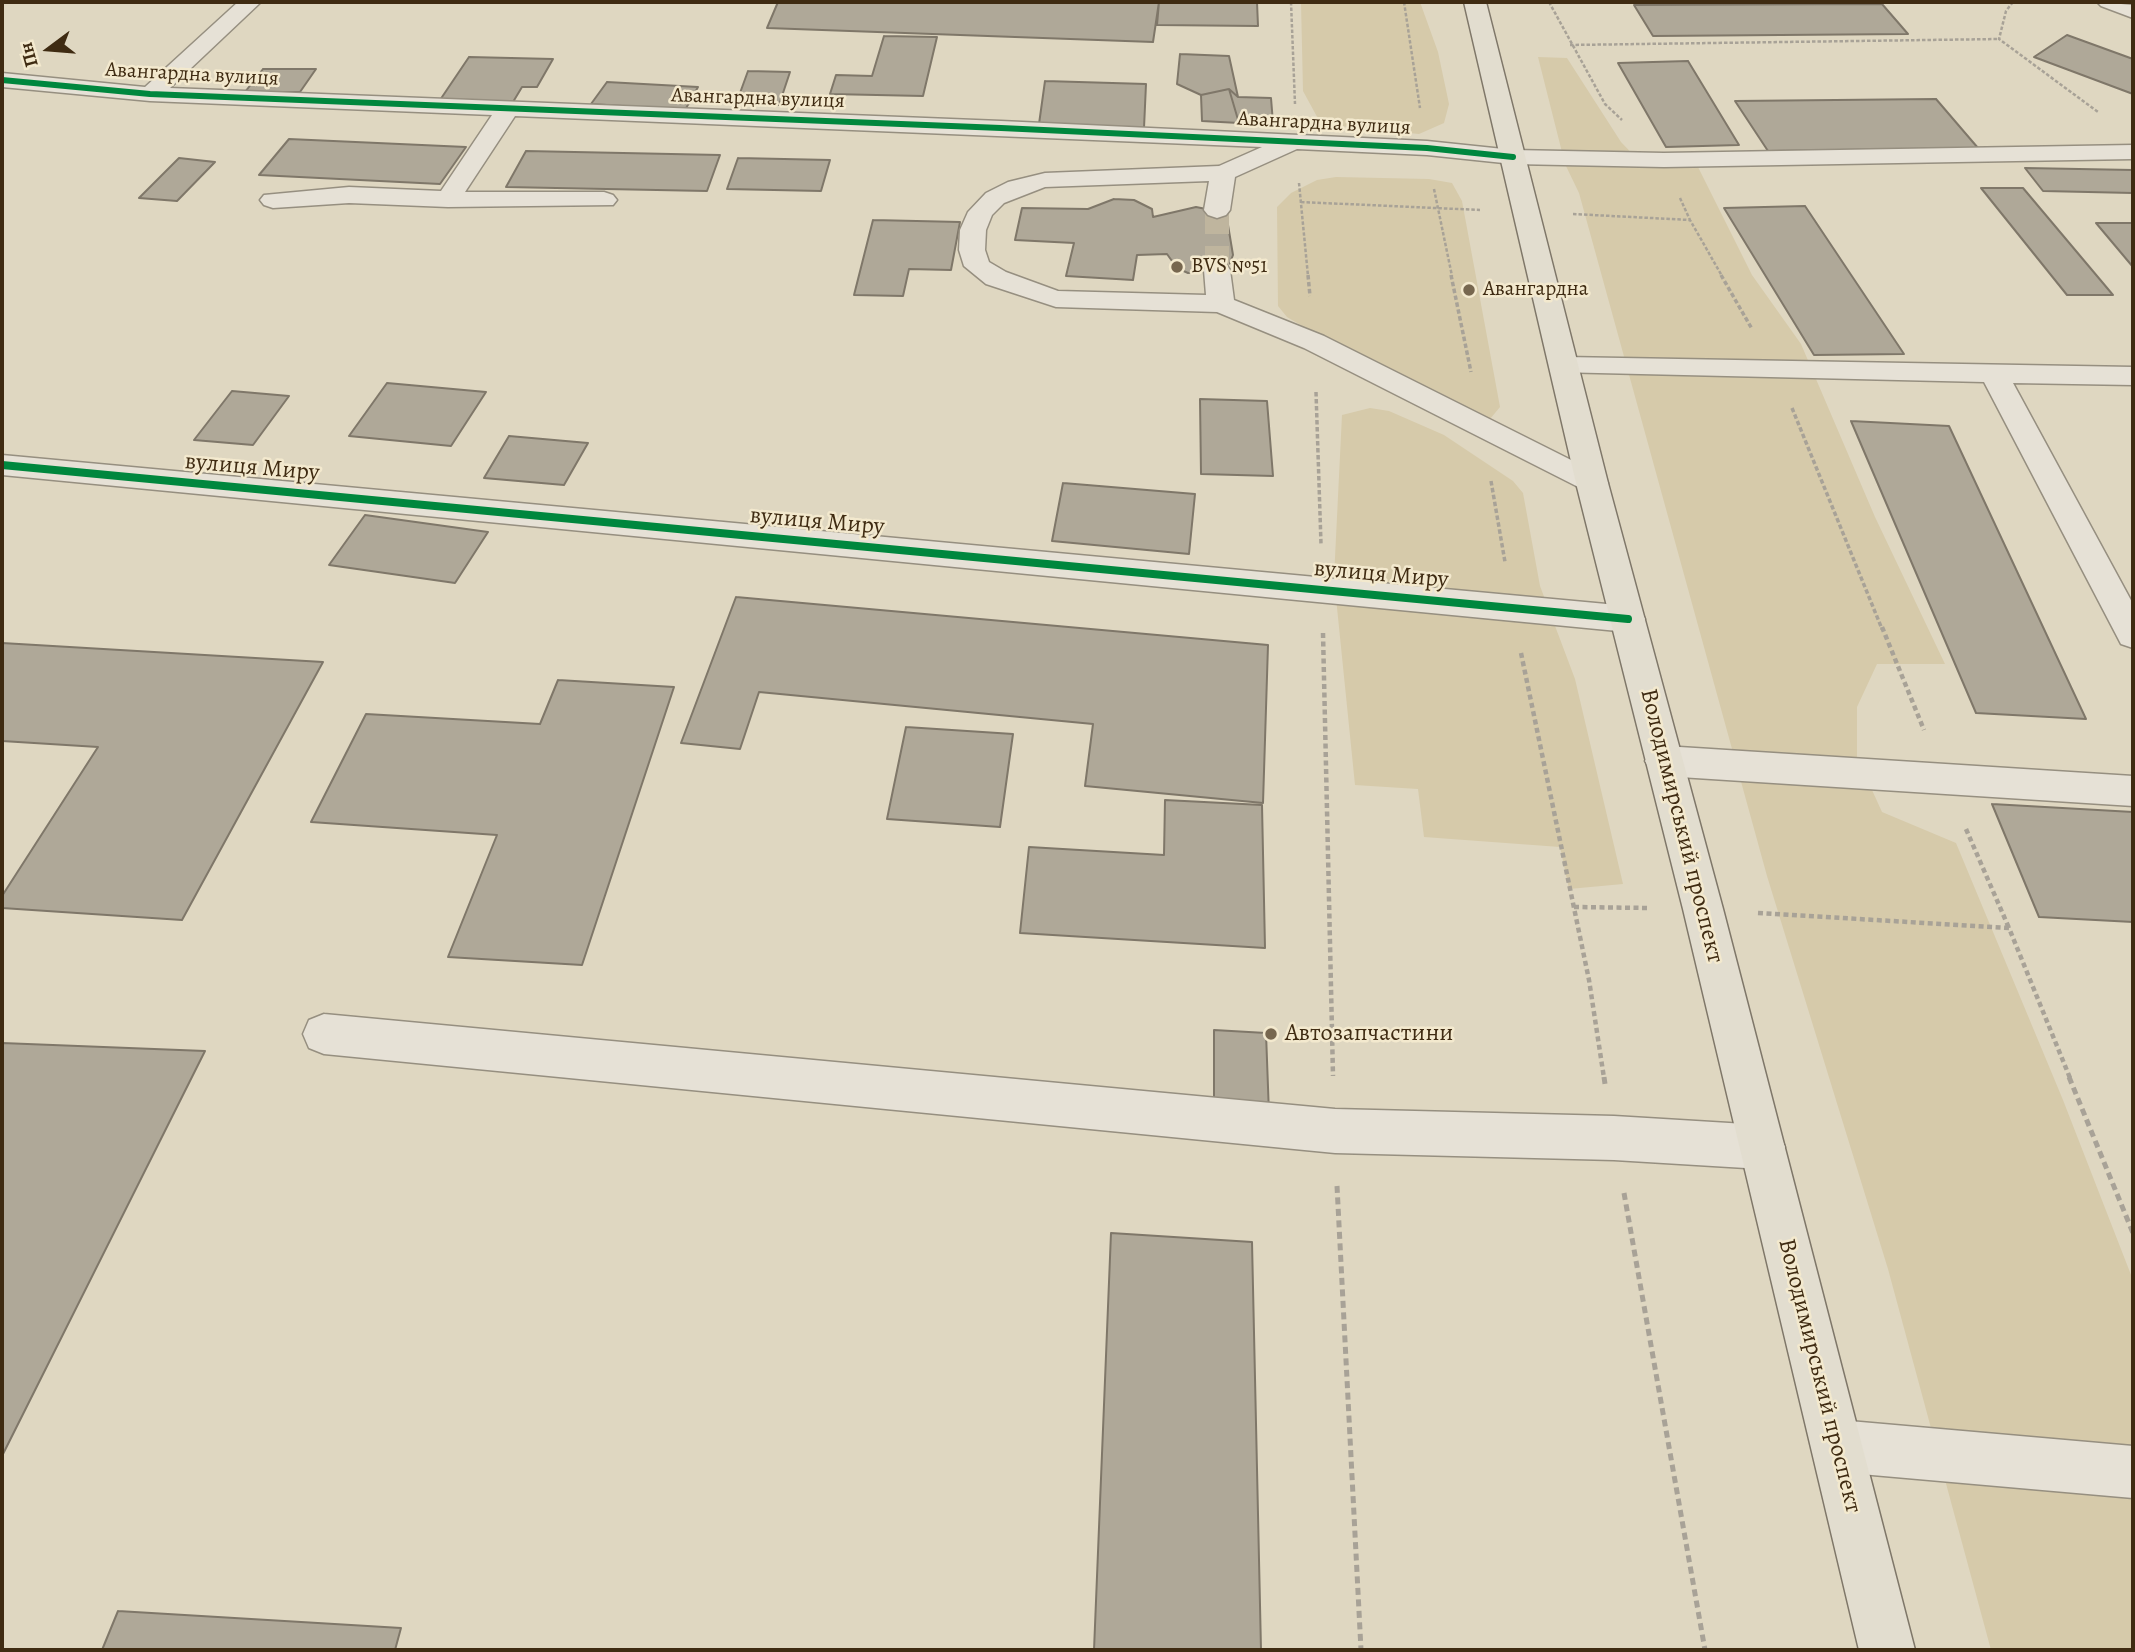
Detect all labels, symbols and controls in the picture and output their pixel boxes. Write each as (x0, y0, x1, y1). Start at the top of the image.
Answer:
north arrow (14, 14, 84, 84)
text: Пн (13, 39, 45, 70)
street label: Авангардна вулиця (105, 58, 279, 92)
street label: Авангардна вулиця (671, 83, 845, 115)
street label: Авангардна вулиця (1237, 107, 1411, 141)
place label: BVS №51 (1191, 254, 1268, 280)
marker: BVS №51 (1169, 259, 1185, 275)
place label: Авангардна (1483, 277, 1588, 303)
marker: Авангардна (1461, 282, 1477, 298)
street label: вулиця Миру (183, 448, 321, 488)
street label: вулиця Миру (748, 502, 886, 542)
street label: вулиця Миру (1312, 555, 1450, 595)
street label: Володимирський проспект (1633, 686, 1729, 966)
place label: Автозапчастини (1285, 1020, 1453, 1048)
marker: Автозапчастини (1263, 1026, 1279, 1042)
street label: Володимирський проспект (1771, 1236, 1867, 1516)

